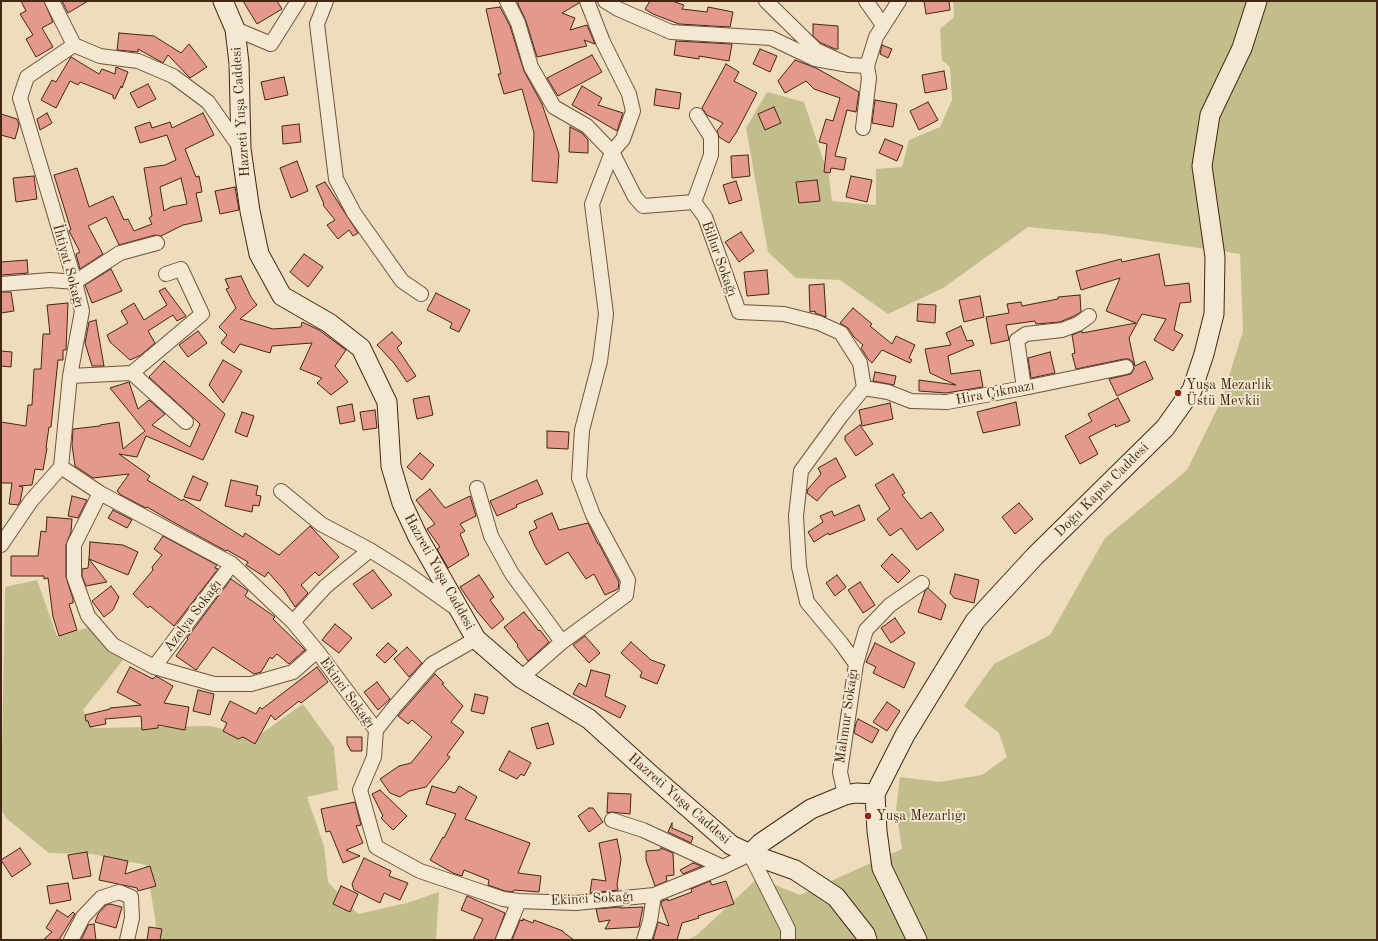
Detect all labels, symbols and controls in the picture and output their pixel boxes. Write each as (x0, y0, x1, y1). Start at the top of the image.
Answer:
street label: Hazreti Yuşa Caddesi (228, 46, 254, 178)
street label: Billur Sokağı (698, 219, 740, 299)
street label: İhtiyat Sokağı (49, 222, 87, 310)
street label: Hira Çıkmazı (954, 377, 1036, 409)
place label: Yuşa Mezarlık Üstü Mevkii (1186, 377, 1272, 410)
marker: Yuşa Mezarlık Üstü Mevkii (1173, 388, 1183, 398)
street label: Doğu Kapısı Caddesi (1051, 439, 1153, 541)
street label: Hazreti Yuşa Caddesi (400, 511, 478, 633)
street label: Azelya Sokağı (160, 577, 226, 655)
street label: Ekinci Sokağı (316, 654, 378, 732)
street label: Mahmur Sokağı (832, 667, 862, 765)
street label: Hazreti Yuşa Caddesi (624, 750, 734, 848)
place label: Yuşa Mezarlığı (876, 808, 966, 824)
marker: Yuşa Mezarlığı (863, 811, 873, 821)
street label: Ekinci Sokağı (550, 888, 634, 910)

